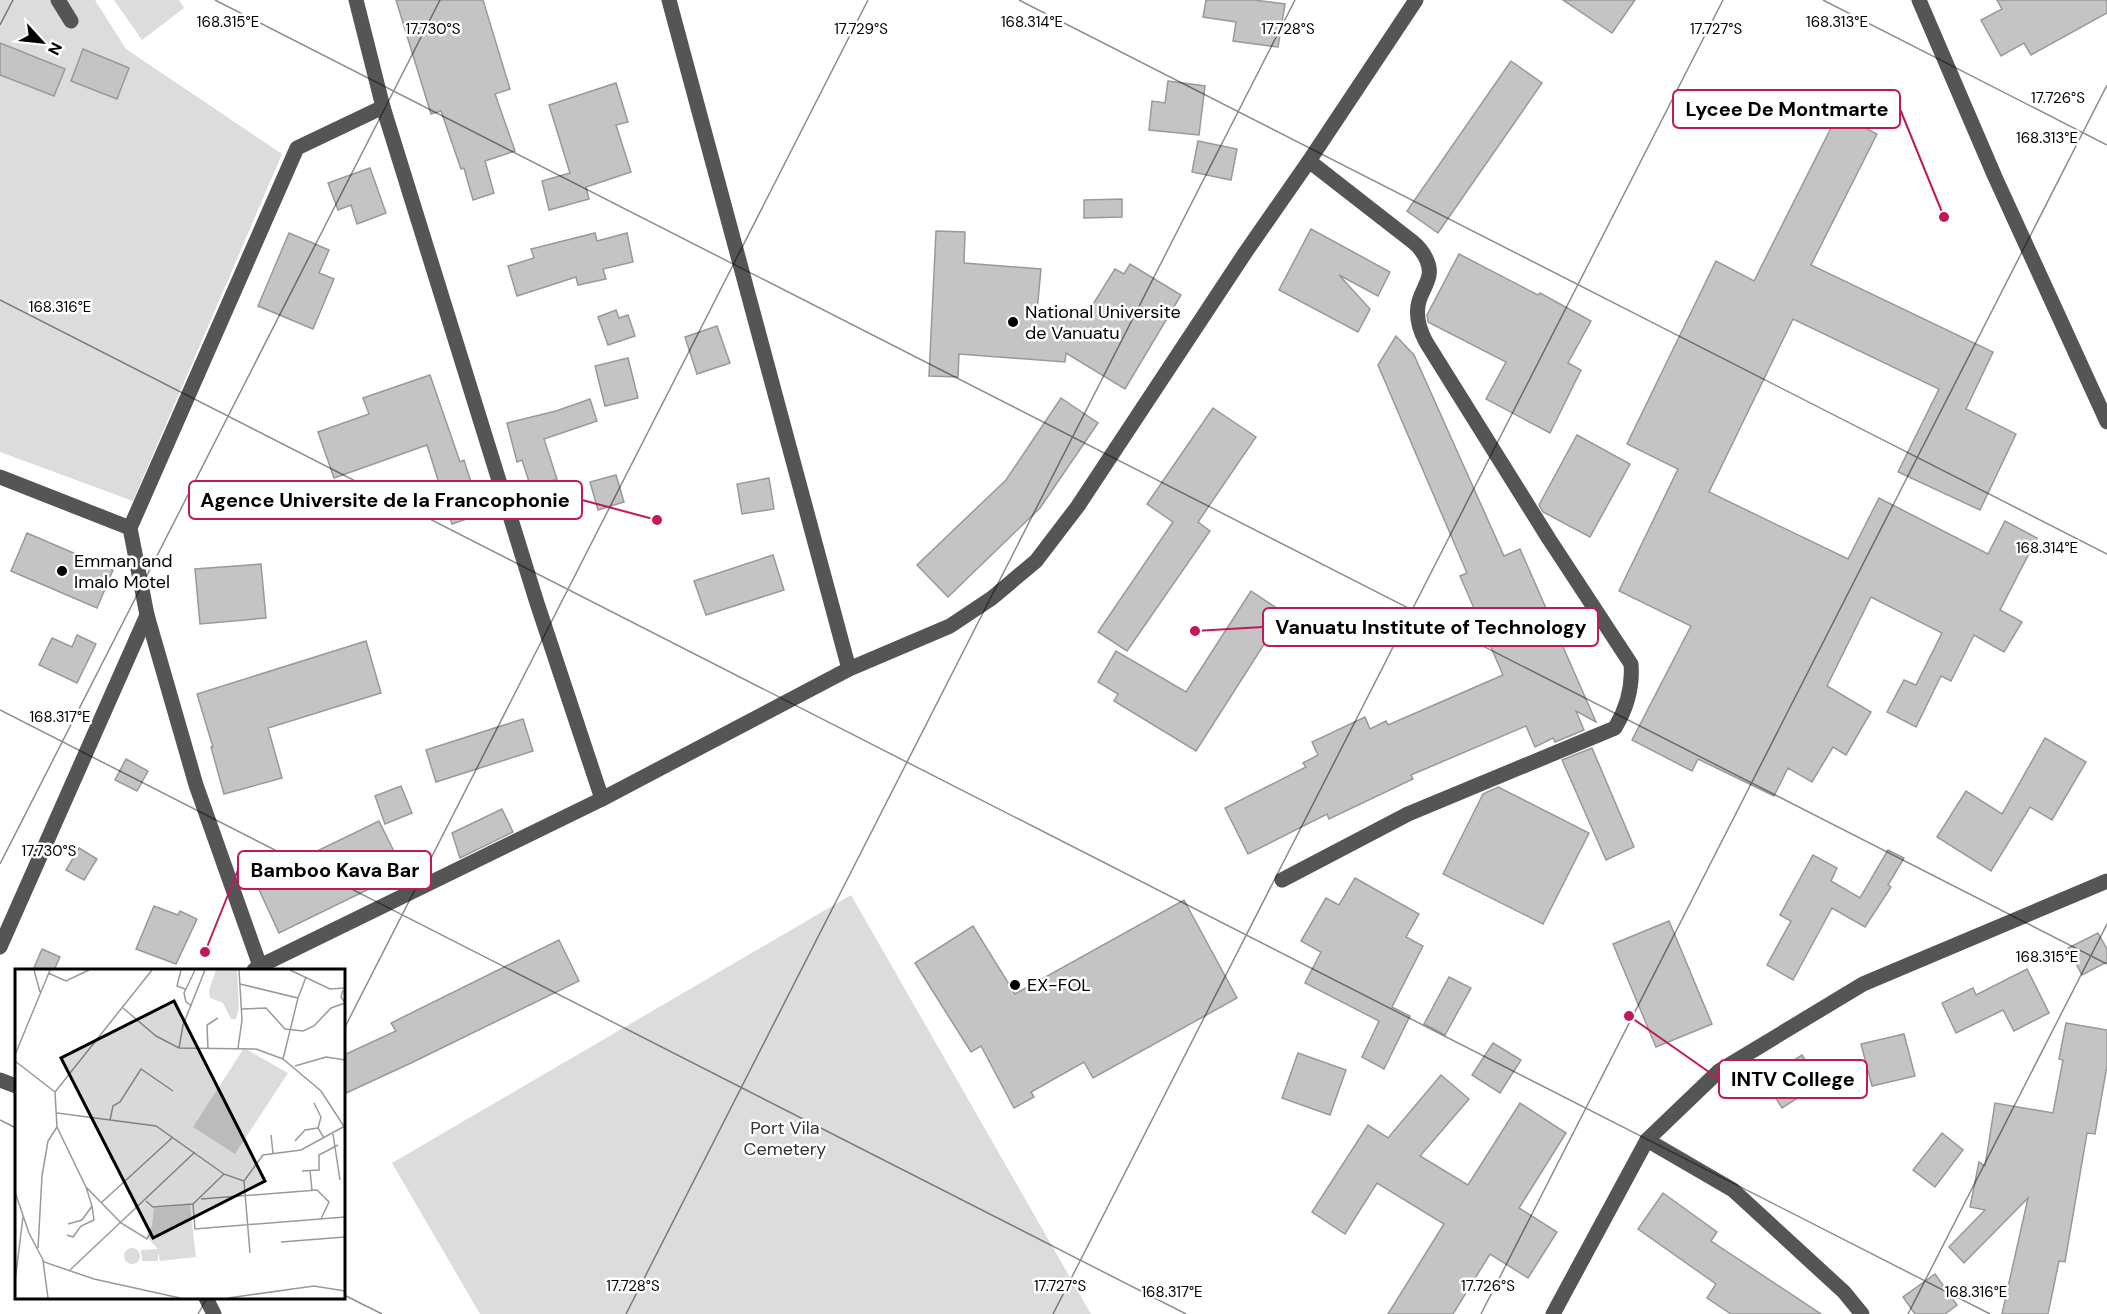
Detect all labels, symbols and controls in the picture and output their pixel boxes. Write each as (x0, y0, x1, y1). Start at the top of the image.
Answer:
north arrow (12, 12, 72, 72)
text: 168.315°E (197, 12, 259, 32)
text: 168.314°E (1001, 12, 1063, 32)
text: 168.313°E (1806, 12, 1868, 32)
text: 17.730°S (406, 19, 461, 39)
text: 17.729°S (834, 19, 888, 39)
text: 17.728°S (1261, 19, 1315, 39)
text: 17.727°S (1690, 19, 1742, 39)
text: N (43, 39, 67, 59)
text: 17.726°S (2031, 88, 2085, 108)
callout: Lycee De Montmarte (1673, 90, 1900, 128)
text: Lycee De Montmarte (1686, 96, 1888, 122)
text: 168.313°E (2016, 128, 2078, 148)
text: 168.316°E (29, 297, 91, 317)
place label: National Universite de Vanuatu (1025, 300, 1181, 345)
marker: National Universite de Vanuatu (1006, 315, 1020, 329)
callout: Agence Universite de la Francophonie (189, 481, 582, 519)
text: Agence Universite de la Francophonie (200, 487, 570, 513)
text: 168.314°E (2016, 538, 2078, 558)
place label: Emman and Imalo Motel (74, 549, 173, 594)
marker: Emman and Imalo Motel (55, 564, 69, 578)
callout: Vanuatu Institute of Technology (1263, 608, 1598, 646)
text: Vanuatu Institute of Technology (1275, 614, 1587, 640)
text: 168.317°E (29, 707, 91, 727)
text: 17.730°S (22, 841, 77, 861)
callout: Bamboo Kava Bar (238, 851, 431, 889)
text: Bamboo Kava Bar (250, 857, 420, 883)
text: 168.315°E (2016, 947, 2078, 967)
inset map (15, 969, 345, 1299)
place label: EX-FOL (1027, 973, 1091, 997)
marker: EX-FOL (1008, 978, 1022, 992)
callout: INTV College (1719, 1060, 1867, 1098)
text: INTV College (1731, 1066, 1855, 1092)
park label: Port Vila Cemetery (744, 1116, 826, 1161)
text: 17.728°S (606, 1276, 660, 1296)
text: 17.727°S (1034, 1276, 1086, 1296)
text: 17.726°S (1461, 1276, 1515, 1296)
text: 168.317°E (1141, 1282, 1203, 1302)
text: 168.316°E (1945, 1282, 2007, 1302)

